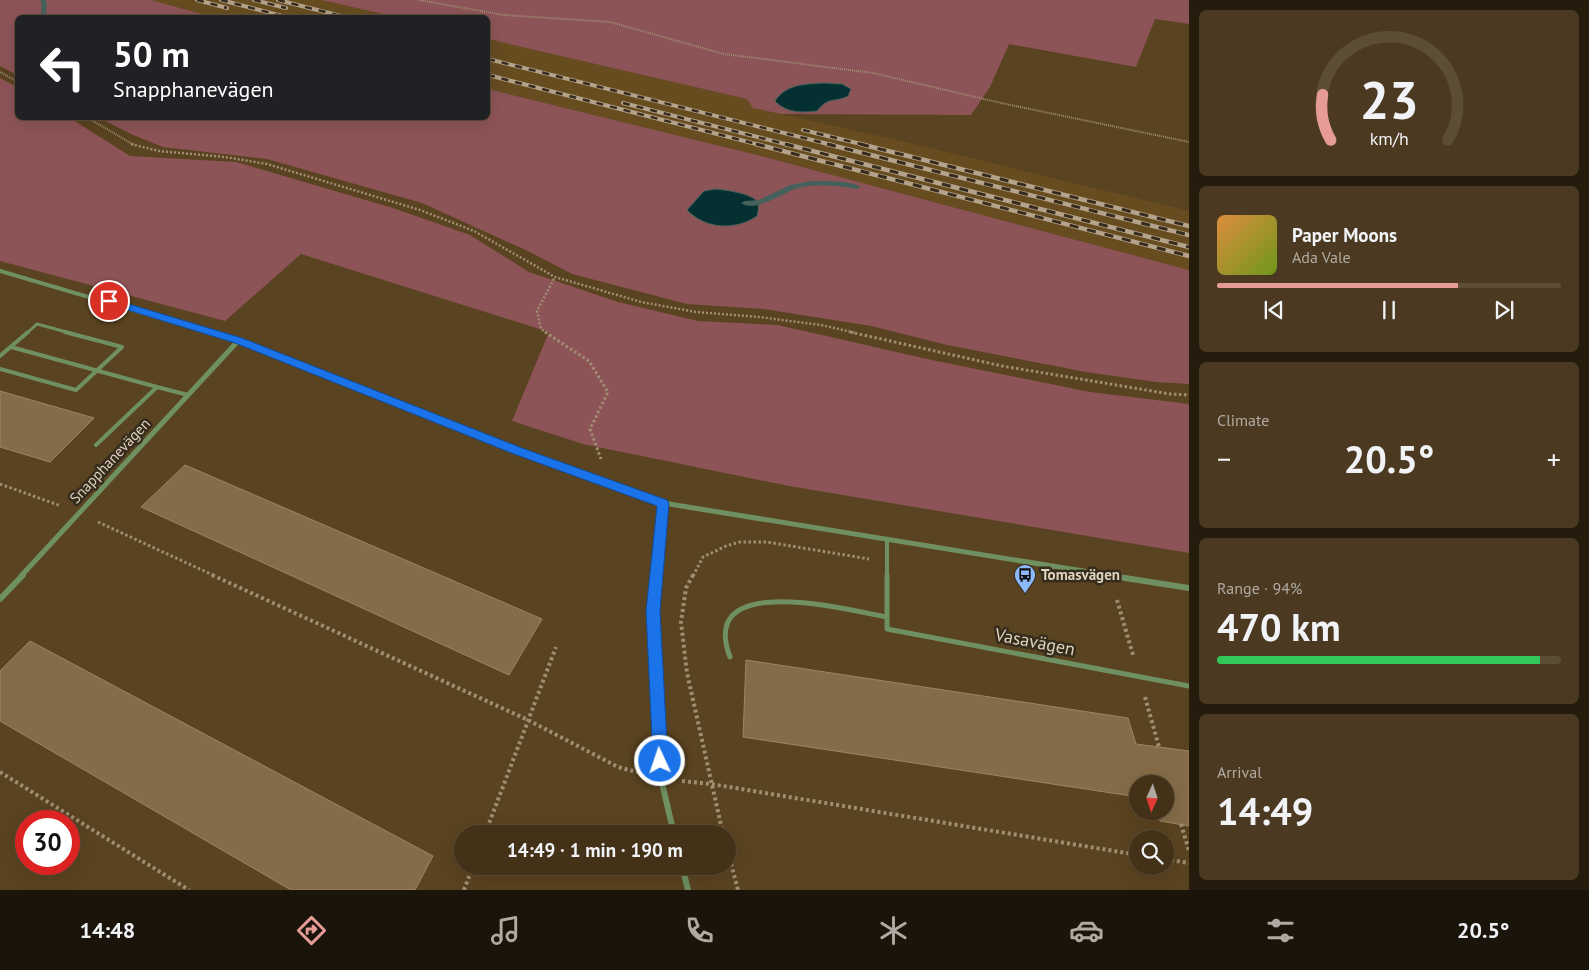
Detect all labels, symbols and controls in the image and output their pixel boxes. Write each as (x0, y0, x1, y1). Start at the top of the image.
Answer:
text: 50 m (113, 31, 190, 77)
icon: left (30, 35, 95, 100)
text: 23 (1360, 66, 1418, 133)
text: Snapphanevägen (113, 75, 274, 103)
text: km/h (1369, 127, 1409, 150)
text: Paper Moons (1292, 223, 1397, 247)
text: Ada Vale (1292, 247, 1351, 267)
pin (88, 280, 130, 322)
icon: arrive (95, 287, 123, 315)
icon: previous (1260, 296, 1288, 324)
icon: pause (1375, 296, 1403, 324)
icon: next (1490, 296, 1518, 324)
text: Climate (1217, 410, 1269, 430)
street label: Snapphanevägen (65, 414, 154, 507)
text: 20.5° (1344, 434, 1434, 483)
text: − (1217, 440, 1231, 477)
text: + (1547, 440, 1561, 477)
bus stop icon: Tomasvägen (1013, 563, 1037, 594)
place label: Tomasvägen (1041, 565, 1120, 584)
text: Range · 94% (1217, 578, 1302, 598)
text: 470 km (1217, 602, 1341, 651)
street label: Vasavägen (992, 622, 1077, 661)
position arrow (633, 734, 685, 786)
text: Arrival (1217, 762, 1262, 782)
north arrow (1129, 775, 1174, 820)
map controls (1129, 775, 1174, 875)
text: 14:49 (1217, 786, 1313, 835)
speed limit sign: 30 (15, 810, 80, 875)
button: search (1129, 830, 1174, 875)
text: 14:49 · 1 min · 190 m (507, 838, 683, 862)
icon: directions (294, 913, 329, 948)
icon: music (488, 913, 523, 948)
icon: phone (682, 913, 717, 948)
icon: climate (876, 913, 911, 948)
icon: car (1069, 913, 1104, 948)
icon: filters (1263, 913, 1298, 948)
text: 14:48 (79, 916, 135, 944)
text: 20.5° (1457, 916, 1509, 944)

